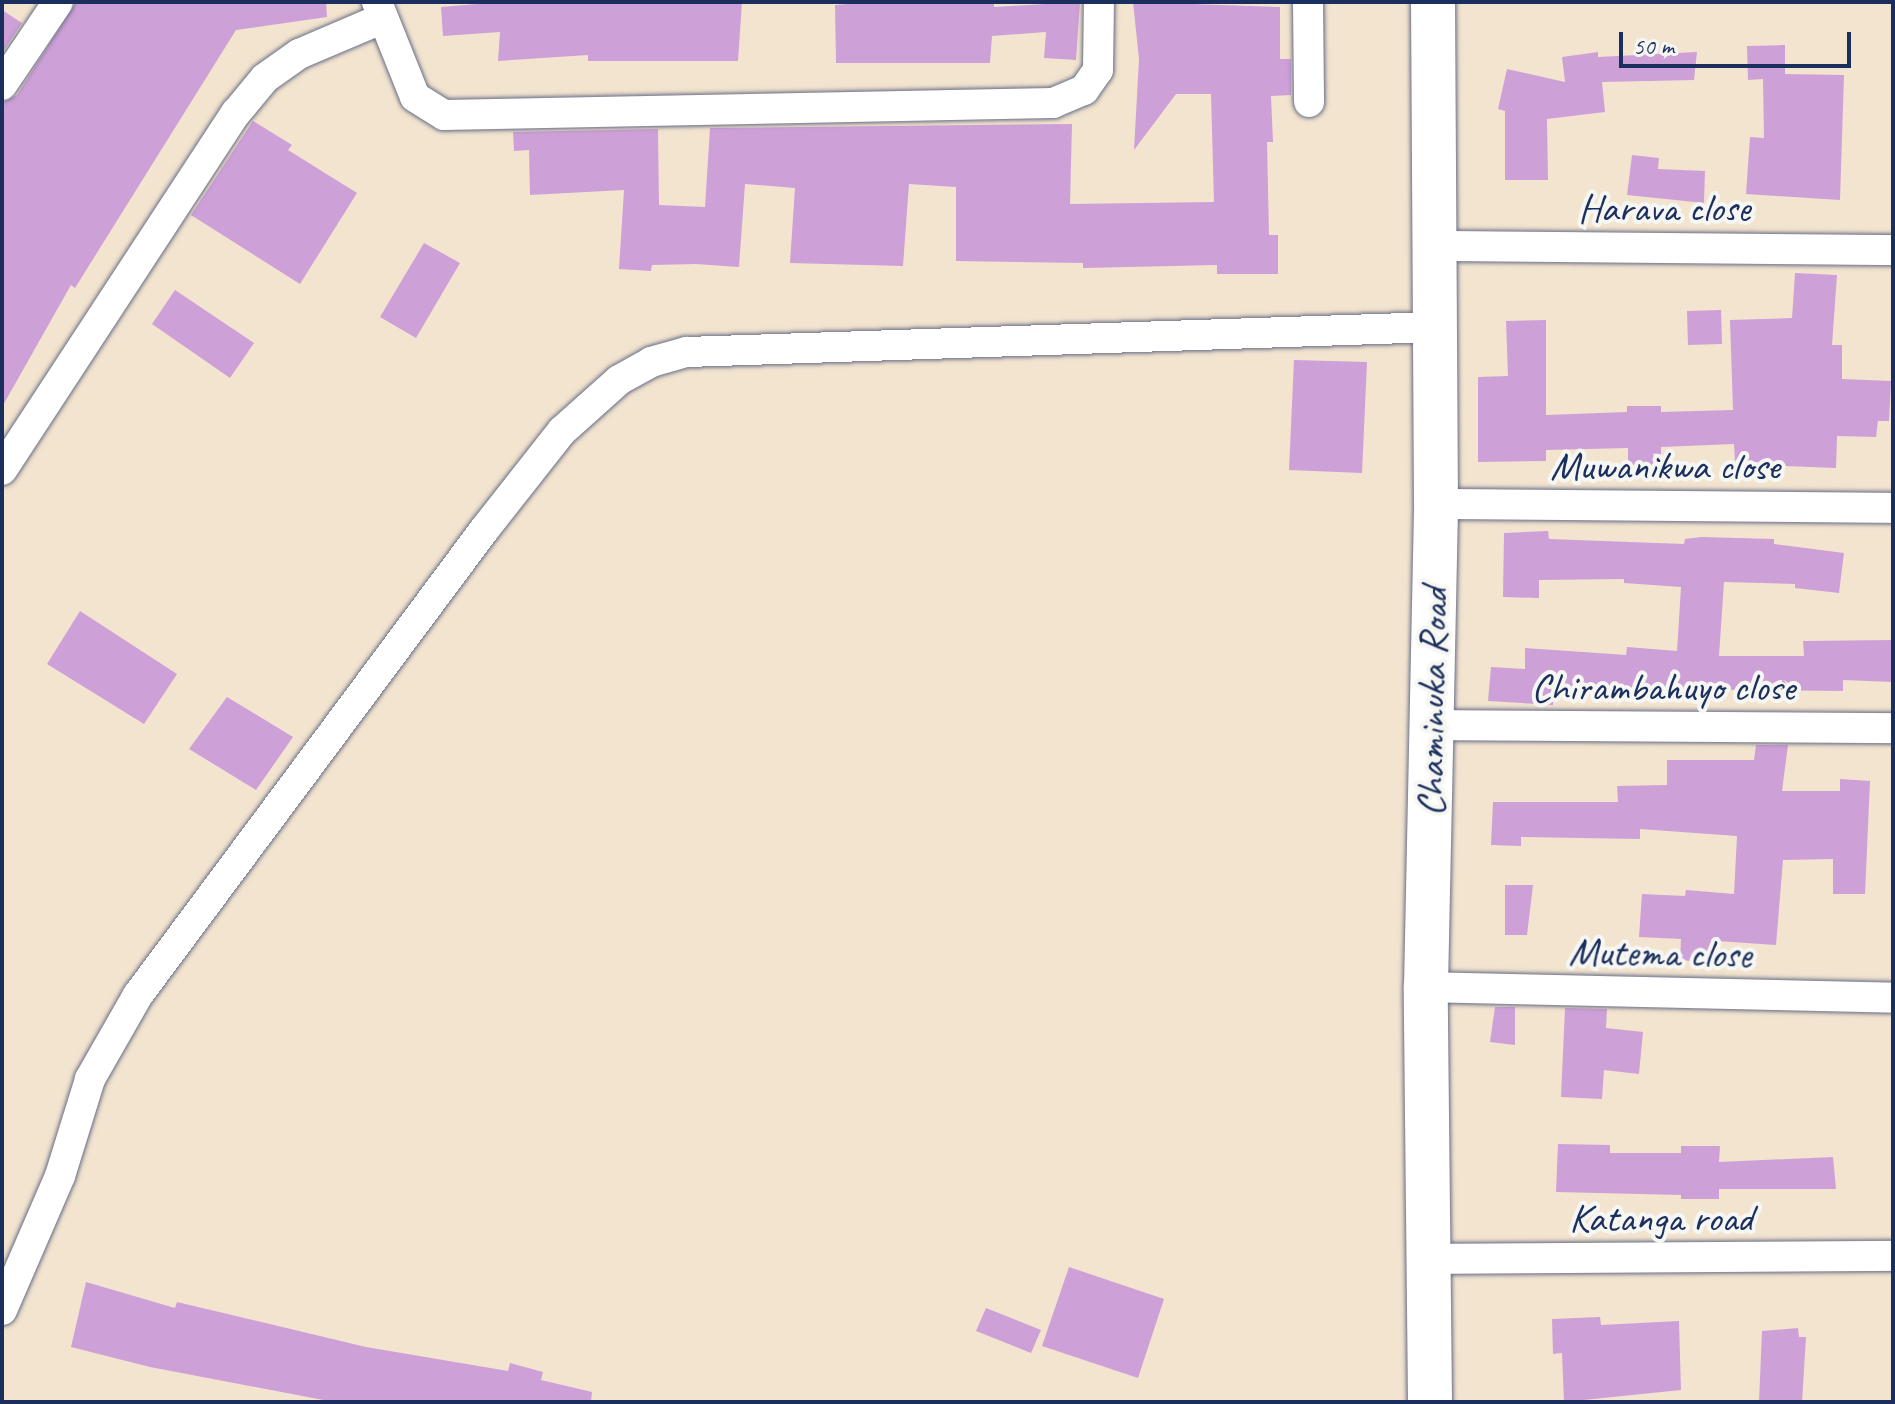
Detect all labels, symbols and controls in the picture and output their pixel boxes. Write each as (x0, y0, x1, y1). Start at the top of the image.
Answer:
scale bar (1623, 16, 1855, 66)
text: 50 m (1633, 31, 1674, 61)
street label: Harava close (1578, 184, 1750, 232)
street label: Muwanikwa close (1550, 442, 1780, 490)
street label: Chaminuka Road (1406, 587, 1458, 817)
street label: Chirambahuyo close (1531, 663, 1795, 711)
street label: Mutema close (1569, 927, 1751, 979)
street label: Katanga road (1569, 1194, 1753, 1242)

